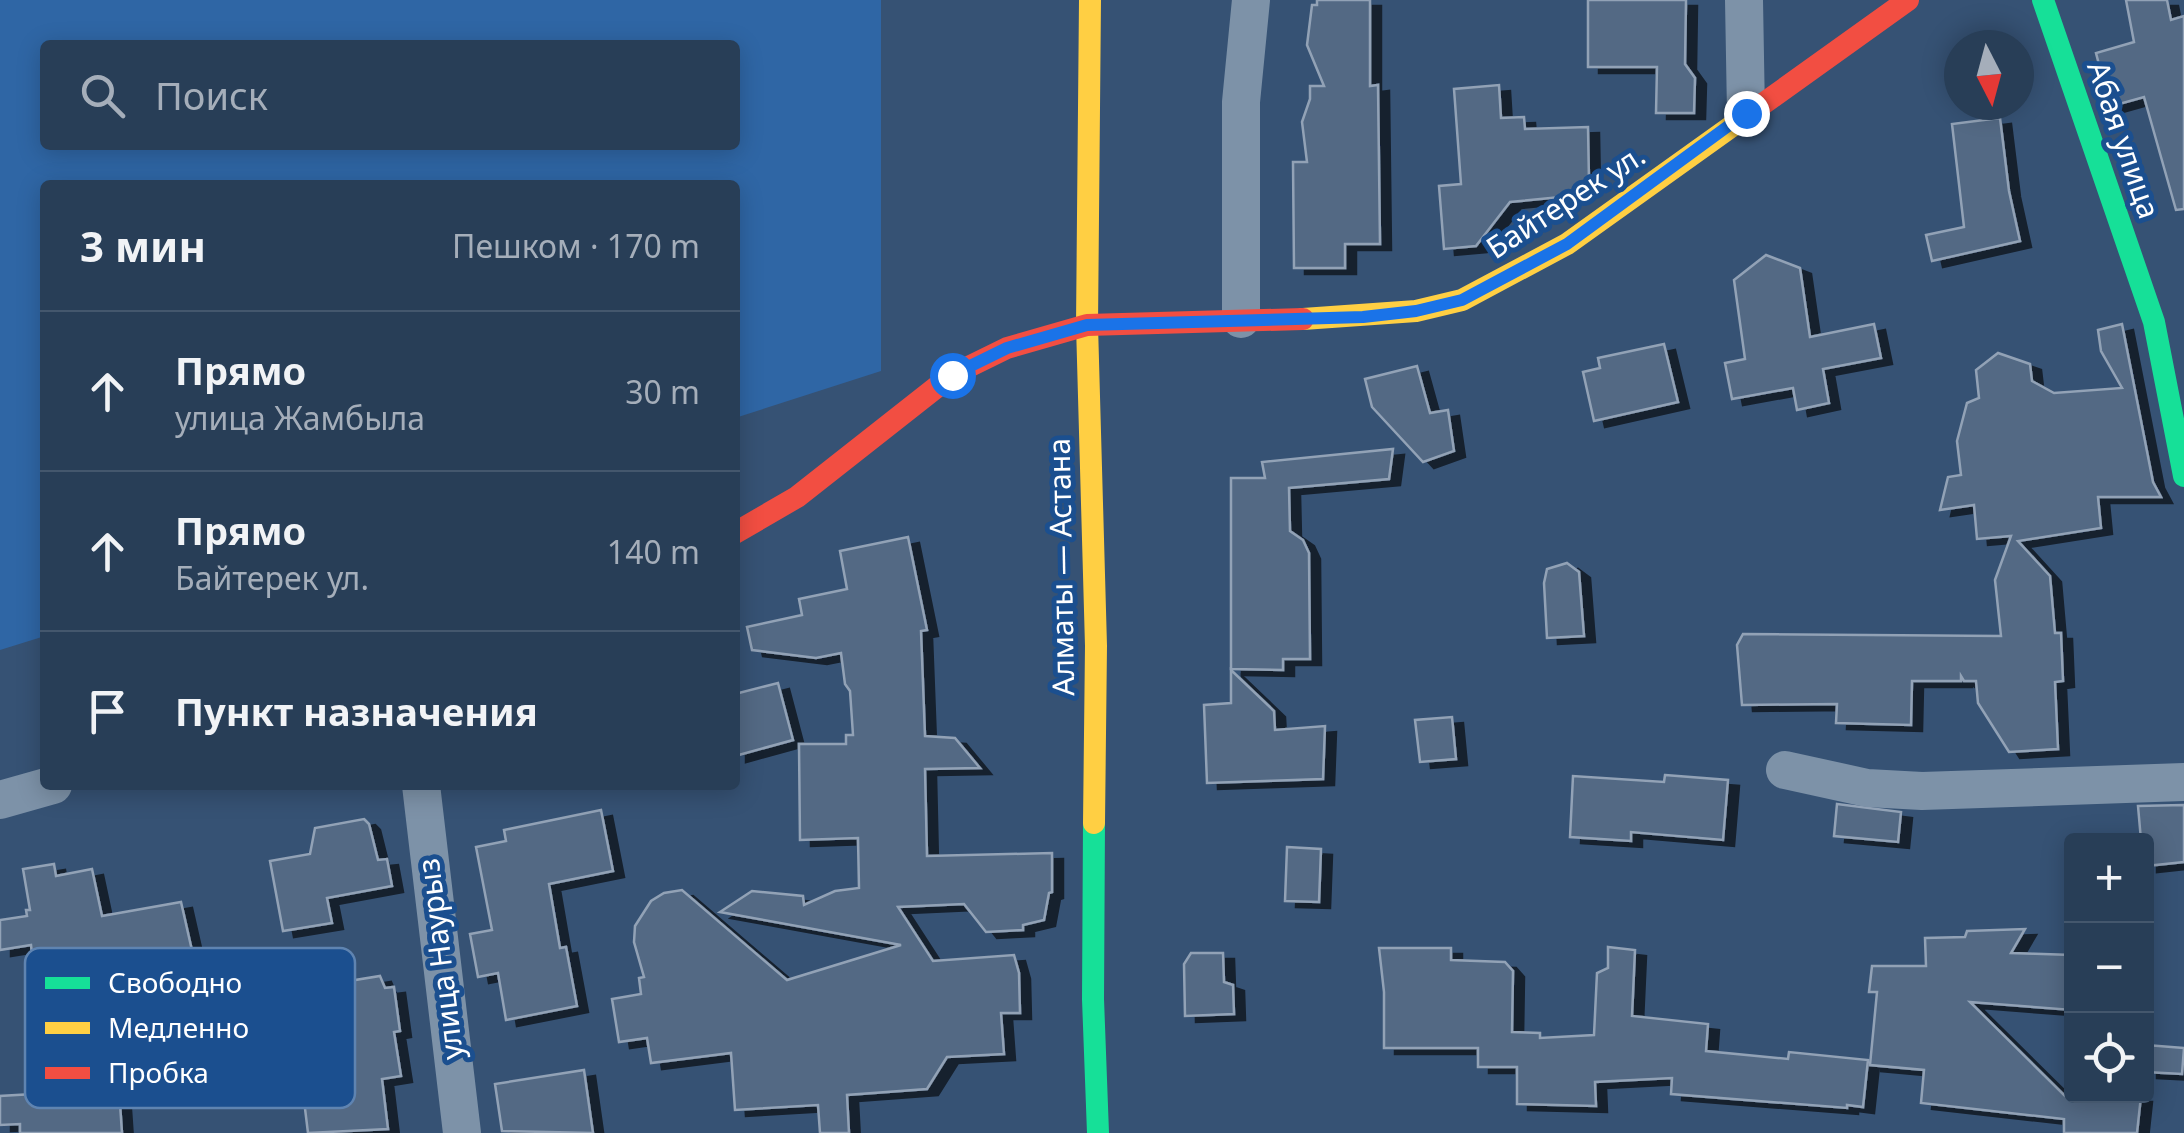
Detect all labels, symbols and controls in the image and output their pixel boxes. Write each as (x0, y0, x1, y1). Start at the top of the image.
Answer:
north arrow (1944, 30, 2034, 120)
search box (40, 40, 740, 150)
street label: Абая улица (2078, 55, 2170, 224)
icon: search (75, 68, 130, 123)
text: Поиск (155, 69, 268, 121)
route end (1724, 91, 1770, 137)
street label: Байтерек ул. (1478, 134, 1653, 267)
text: 3 мин (80, 217, 206, 274)
text: Пешком · 170 m (452, 224, 700, 267)
text: Прямо (175, 344, 306, 396)
route start (930, 353, 976, 399)
icon: ahead (80, 364, 135, 419)
text: 30 m (625, 370, 700, 413)
text: улица Жамбыла (175, 396, 425, 439)
street label: Алматы — Астана (1038, 438, 1083, 696)
text: Прямо (175, 504, 306, 556)
icon: ahead (80, 524, 135, 579)
text: 140 m (607, 530, 700, 573)
text: Байтерек ул. (175, 556, 369, 599)
icon: arrive (80, 684, 135, 739)
text: Пункт назначения (175, 685, 538, 737)
map controls (2064, 833, 2154, 1103)
button: + (2064, 833, 2154, 923)
street label: улица Наурыз (407, 856, 472, 1062)
button: − (2064, 923, 2154, 1013)
legend (25, 948, 355, 1108)
text: Свободно (108, 963, 242, 1001)
text: Медленно (108, 1008, 249, 1046)
button: locate (2064, 1013, 2154, 1103)
text: Пробка (108, 1053, 209, 1091)

